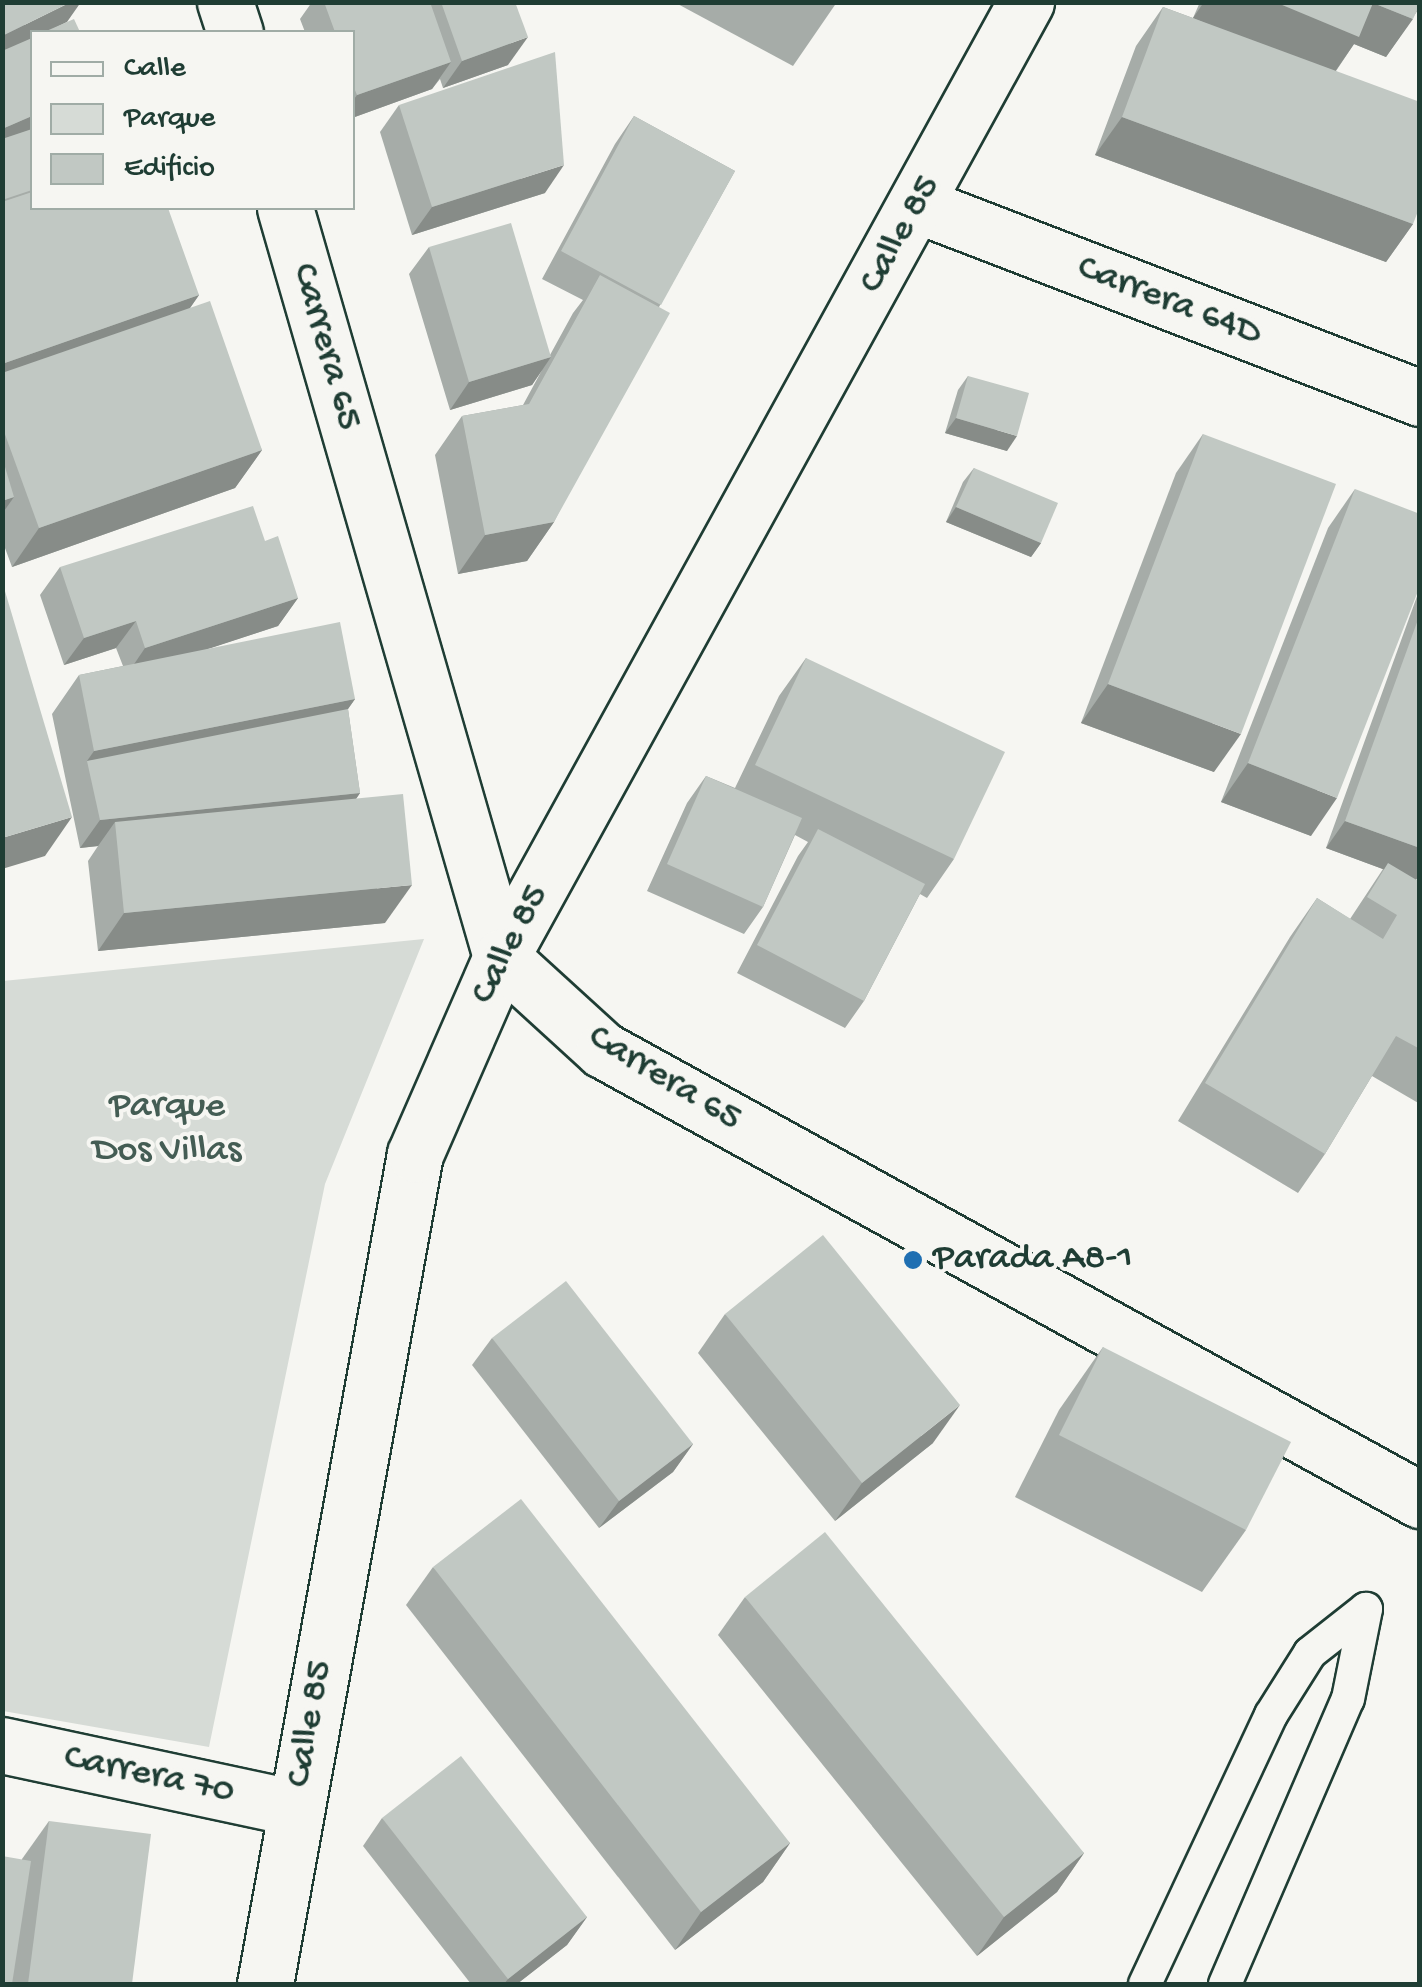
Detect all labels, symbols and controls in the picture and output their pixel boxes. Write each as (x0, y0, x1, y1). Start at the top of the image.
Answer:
legend (30, 30, 355, 210)
text: Calle (124, 52, 186, 87)
text: Parque (124, 102, 215, 137)
text: Edificio (124, 152, 215, 187)
street label: Calle 85 (850, 168, 952, 302)
street label: Carrera 64D (1070, 246, 1268, 358)
street label: Carrera 65 (280, 259, 370, 435)
street label: Calle 85 (462, 878, 560, 1012)
street label: Carrera 65 (579, 1015, 749, 1143)
park label: Parque Dos Villas (93, 1085, 241, 1174)
place label: Parada A8-1 (933, 1237, 1132, 1283)
marker: Parada A8-1 (902, 1249, 924, 1271)
street label: Calle 85 (277, 1657, 345, 1791)
street label: Carrera 70 (60, 1736, 238, 1816)

